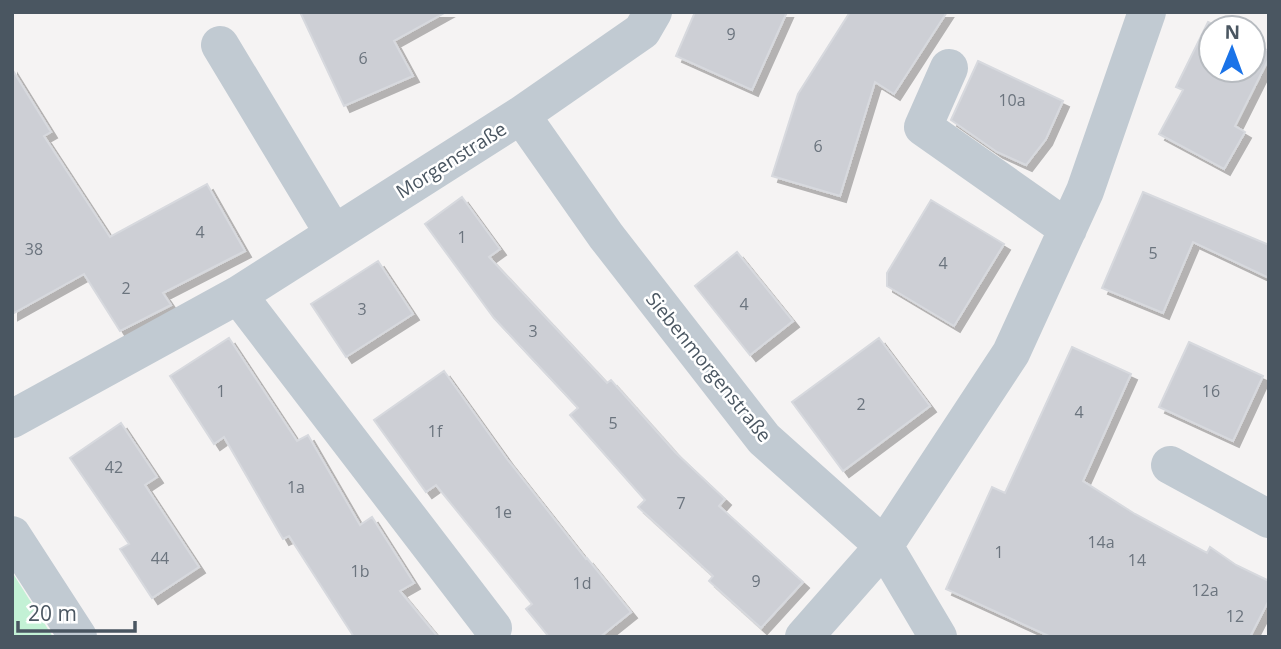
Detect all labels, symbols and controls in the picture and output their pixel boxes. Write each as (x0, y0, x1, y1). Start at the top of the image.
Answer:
north arrow (1197, 14, 1267, 84)
text: N (1224, 19, 1240, 45)
house number: 9 (726, 23, 736, 45)
house number: 6 (358, 47, 368, 69)
house number: 10a (998, 89, 1026, 111)
street label: Morgenstraße (391, 116, 511, 204)
house number: 6 (813, 135, 823, 157)
house number: 4 (195, 221, 205, 243)
house number: 1 (457, 226, 467, 248)
house number: 38 (25, 238, 43, 260)
house number: 5 (1148, 242, 1158, 264)
house number: 4 (938, 252, 948, 274)
house number: 2 (121, 277, 131, 299)
street label: Siebenmorgenstraße (640, 287, 778, 447)
house number: 4 (739, 293, 749, 315)
house number: 3 (357, 298, 367, 320)
house number: 3 (528, 320, 538, 342)
house number: 1 (216, 380, 226, 402)
house number: 16 (1202, 380, 1220, 402)
house number: 2 (856, 393, 866, 415)
house number: 4 (1074, 401, 1084, 423)
house number: 5 (608, 412, 618, 434)
house number: 1f (428, 420, 444, 442)
house number: 42 (105, 456, 123, 478)
house number: 1a (287, 476, 305, 498)
house number: 7 (676, 492, 686, 514)
house number: 1e (494, 501, 512, 523)
house number: 14a (1087, 531, 1115, 553)
house number: 1 (994, 541, 1004, 563)
house number: 44 (151, 547, 169, 569)
house number: 14 (1128, 549, 1146, 571)
house number: 1b (351, 560, 369, 582)
house number: 9 (751, 570, 761, 592)
house number: 1d (573, 572, 591, 594)
house number: 12a (1191, 579, 1219, 601)
scale bar (18, 590, 135, 634)
text: 20 m (28, 599, 77, 627)
house number: 12 (1226, 605, 1244, 627)

